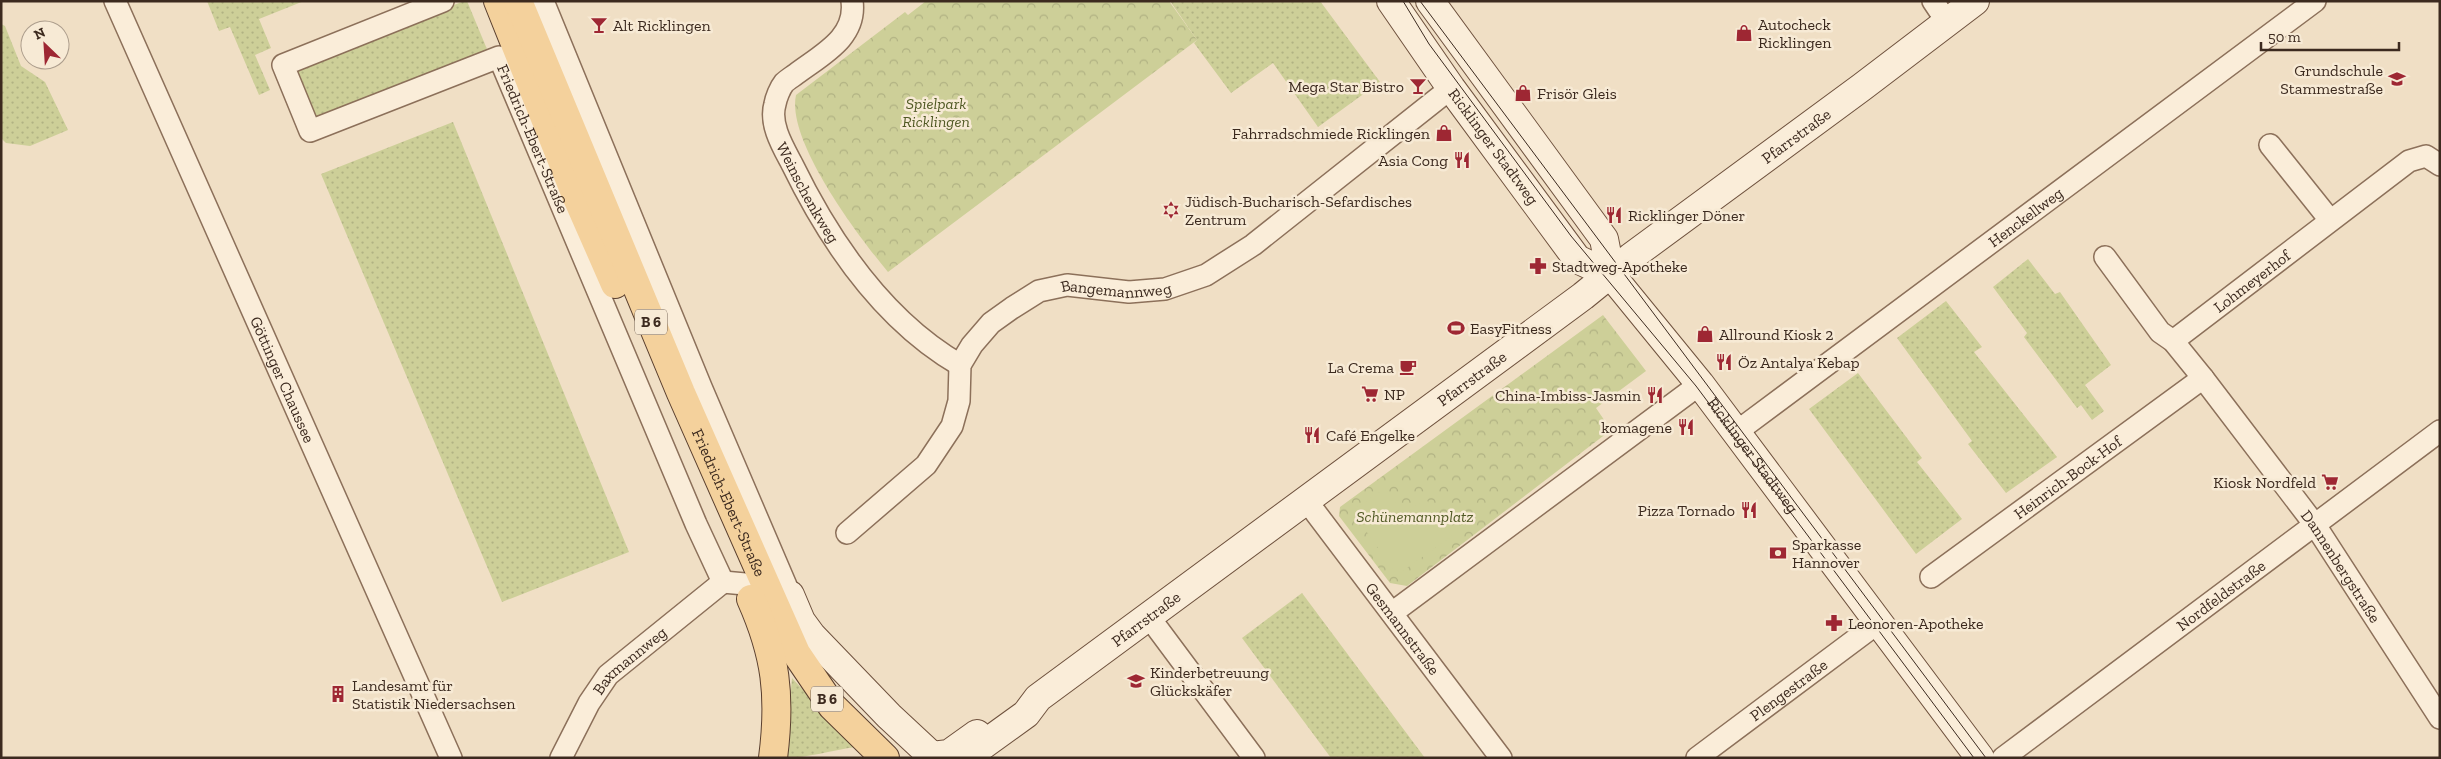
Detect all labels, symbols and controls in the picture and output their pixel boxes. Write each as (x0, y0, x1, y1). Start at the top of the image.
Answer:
bar icon: Alt Ricklingen (589, 15, 609, 35)
place label: Autocheck Ricklingen (1758, 15, 1832, 52)
place label: Alt Ricklingen (613, 16, 711, 35)
north arrow (20, 20, 70, 70)
scale bar (2261, 20, 2398, 52)
shop icon: Autocheck Ricklingen (1734, 23, 1754, 43)
text: N (31, 24, 48, 44)
text: 50 m (2268, 28, 2301, 46)
street label: Friedrich-Ebert-Straße (494, 61, 573, 216)
place label: Grundschule Stammestraße (2280, 61, 2383, 98)
school or university icon: Grundschule Stammestraße (2387, 69, 2407, 89)
bar icon: Mega Star Bistro (1408, 76, 1428, 96)
place label: Mega Star Bistro (1288, 77, 1404, 96)
shop icon: Frisör Gleis (1513, 83, 1533, 103)
street label: Ricklinger Stadtweg (1445, 84, 1543, 208)
place label: Frisör Gleis (1537, 84, 1617, 103)
park label: Spielpark Ricklingen (902, 94, 970, 131)
street label: Pfarrstraße (1758, 104, 1834, 167)
shop icon: Fahrradschmiede Ricklingen (1434, 123, 1454, 143)
place label: Fahrradschmiede Ricklingen (1232, 124, 1431, 143)
street label: Weinschenkweg (773, 139, 844, 246)
restaurant icon: Asia Cong (1452, 150, 1472, 170)
place label: Asia Cong (1378, 151, 1448, 170)
street label: Henckellweg (1984, 183, 2067, 251)
place label: Jüdisch-Bucharisch-Sefardisches Zentrum (1185, 192, 1412, 229)
synagogue icon: Jüdisch-Bucharisch-Sefardisches Zentrum (1161, 200, 1181, 220)
restaurant icon: Ricklinger Döner (1604, 205, 1624, 225)
place label: Ricklinger Döner (1628, 206, 1746, 225)
street label: Lohmeyerhof (2210, 245, 2295, 316)
pharmacy icon: Stadtweg-Apotheke (1528, 256, 1548, 276)
place label: Stadtweg-Apotheke (1552, 257, 1687, 276)
street label: Bangemannweg (1059, 275, 1174, 302)
road number: B 6 (635, 310, 667, 334)
street label: Göttinger Chaussee (247, 313, 319, 446)
sports icon: EasyFitness (1446, 318, 1466, 338)
place label: EasyFitness (1470, 319, 1552, 338)
shop icon: Allround Kiosk 2 (1695, 324, 1715, 344)
place label: Allround Kiosk 2 (1719, 325, 1834, 344)
street label: Pfarrstraße (1433, 347, 1510, 410)
restaurant icon: Öz Antalya Kebap (1714, 352, 1734, 372)
place label: Öz Antalya Kebap (1738, 353, 1860, 372)
cafe icon: La Crema (1398, 357, 1418, 377)
place label: La Crema (1328, 358, 1394, 377)
supermarket icon: NP (1360, 384, 1380, 404)
place label: NP (1384, 385, 1405, 404)
restaurant icon: China-Imbiss-Jasmin (1645, 385, 1665, 405)
place label: China-Imbiss-Jasmin (1495, 386, 1642, 405)
street label: Ricklinger Stadtweg (1704, 393, 1803, 517)
restaurant icon: komagene (1676, 417, 1696, 437)
place label: komagene (1601, 418, 1672, 437)
street label: Friedrich-Ebert-Straße (688, 425, 770, 579)
restaurant icon: Café Engelke (1302, 425, 1322, 445)
place label: Café Engelke (1326, 426, 1415, 445)
street label: Heinrich-Bock-Hof (2010, 430, 2126, 523)
supermarket icon: Kiosk Nordfeld (2320, 472, 2340, 492)
place label: Kiosk Nordfeld (2213, 473, 2316, 492)
restaurant icon: Pizza Tornado (1739, 500, 1759, 520)
place label: Pizza Tornado (1638, 501, 1735, 520)
street label: Dannenbergstraße (2297, 506, 2385, 626)
park label: Schünemannplatz (1356, 507, 1474, 526)
place label: Sparkasse Hannover (1792, 535, 1861, 572)
bank icon: Sparkasse Hannover (1768, 543, 1788, 563)
street label: Nordfeldstraße (2173, 556, 2269, 634)
street label: Gesmannstraße (1362, 578, 1444, 678)
street label: Pfarrstraße (1107, 587, 1184, 650)
pharmacy icon: Leonoren-Apotheke (1824, 613, 1844, 633)
place label: Leonoren-Apotheke (1848, 614, 1983, 633)
street label: Baxmannweg (588, 622, 670, 698)
street label: Plengestraße (1746, 655, 1831, 725)
place label: Kinderbetreuung Glückskäfer (1150, 663, 1269, 700)
school or university icon: Kinderbetreuung Glückskäfer (1126, 671, 1146, 691)
place label: Landesamt für Statistik Niedersachsen (352, 676, 516, 713)
building icon: Landesamt für Statistik Niedersachsen (328, 684, 348, 704)
road number: B 6 (811, 686, 843, 712)

